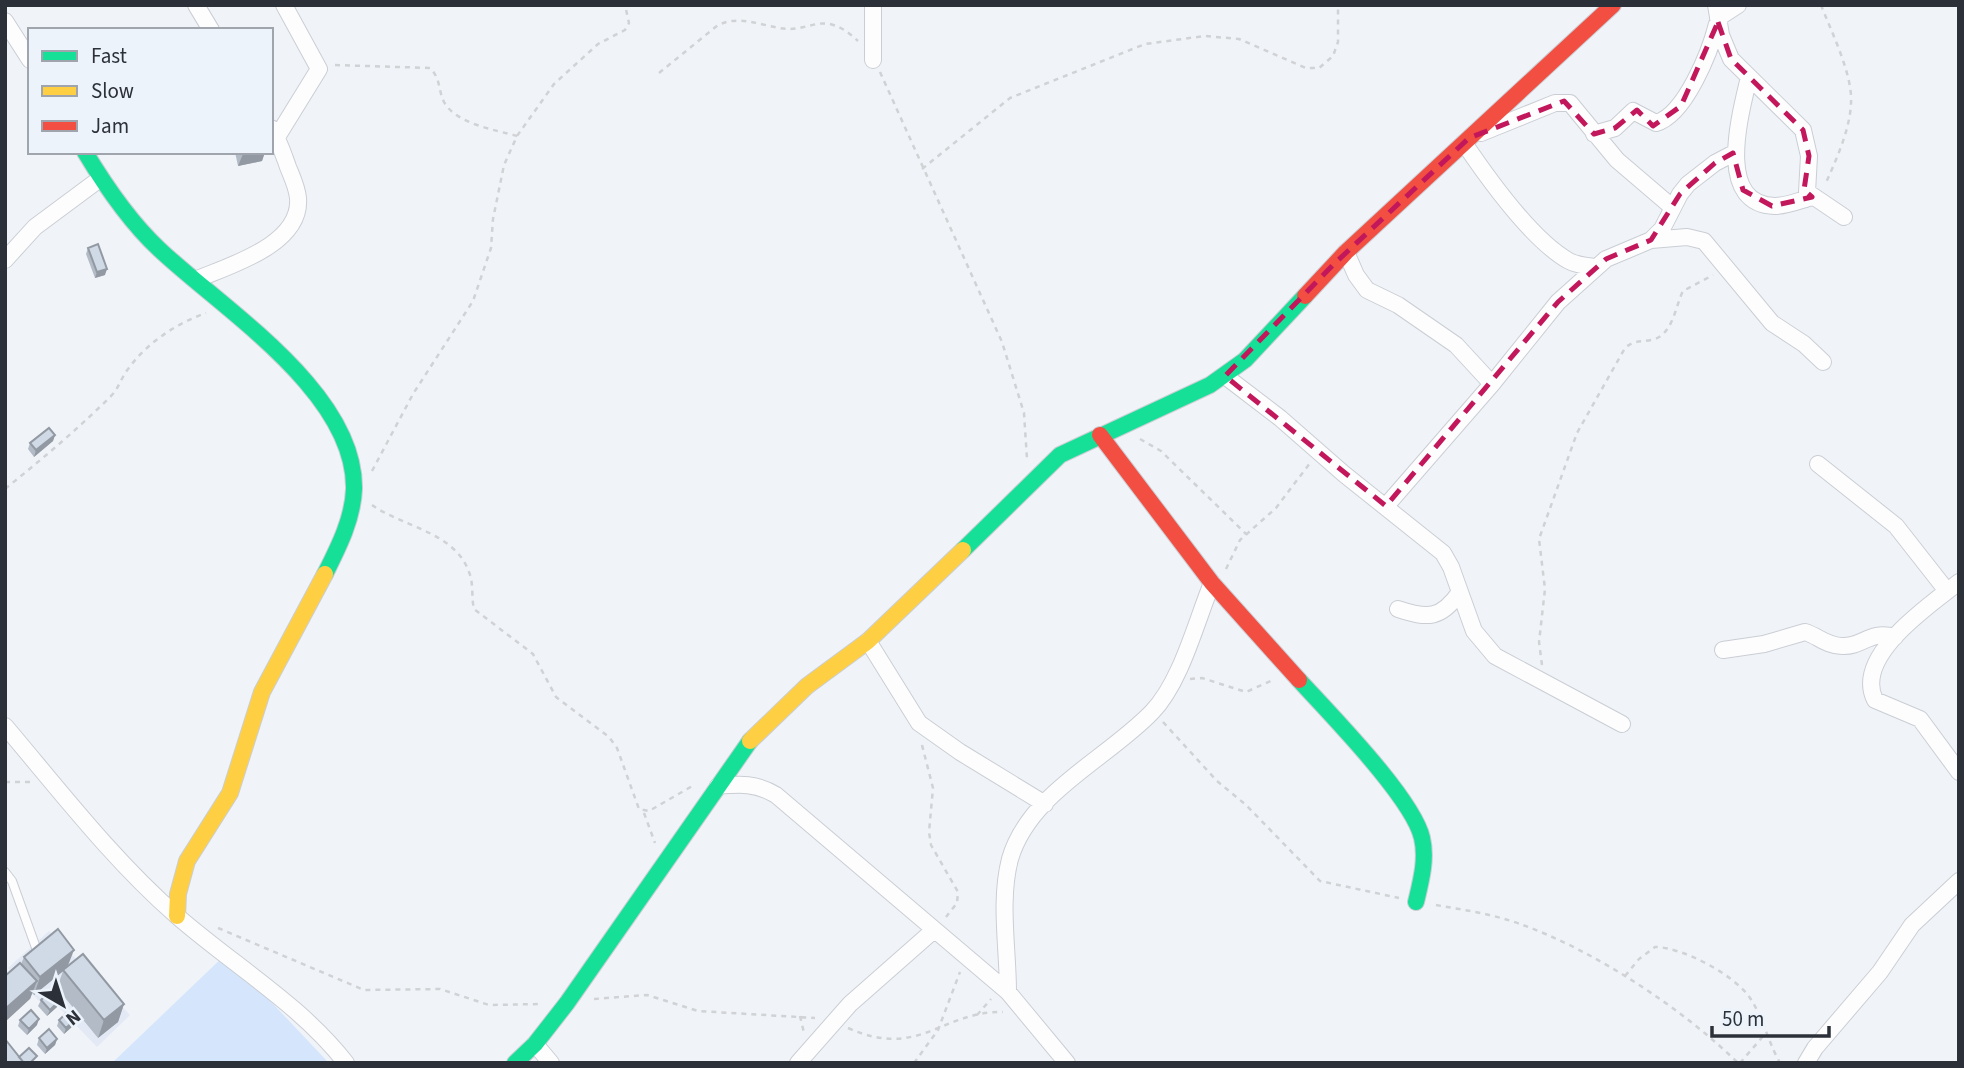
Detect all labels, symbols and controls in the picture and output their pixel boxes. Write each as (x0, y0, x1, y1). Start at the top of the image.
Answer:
legend (28, 28, 273, 154)
text: Fast (91, 41, 127, 71)
text: Slow (91, 76, 134, 106)
text: Jam (91, 111, 129, 141)
north arrow (28, 970, 98, 1040)
scale bar (1712, 995, 1829, 1038)
text: N (59, 1003, 86, 1032)
text: 50 m (1722, 1004, 1764, 1034)

